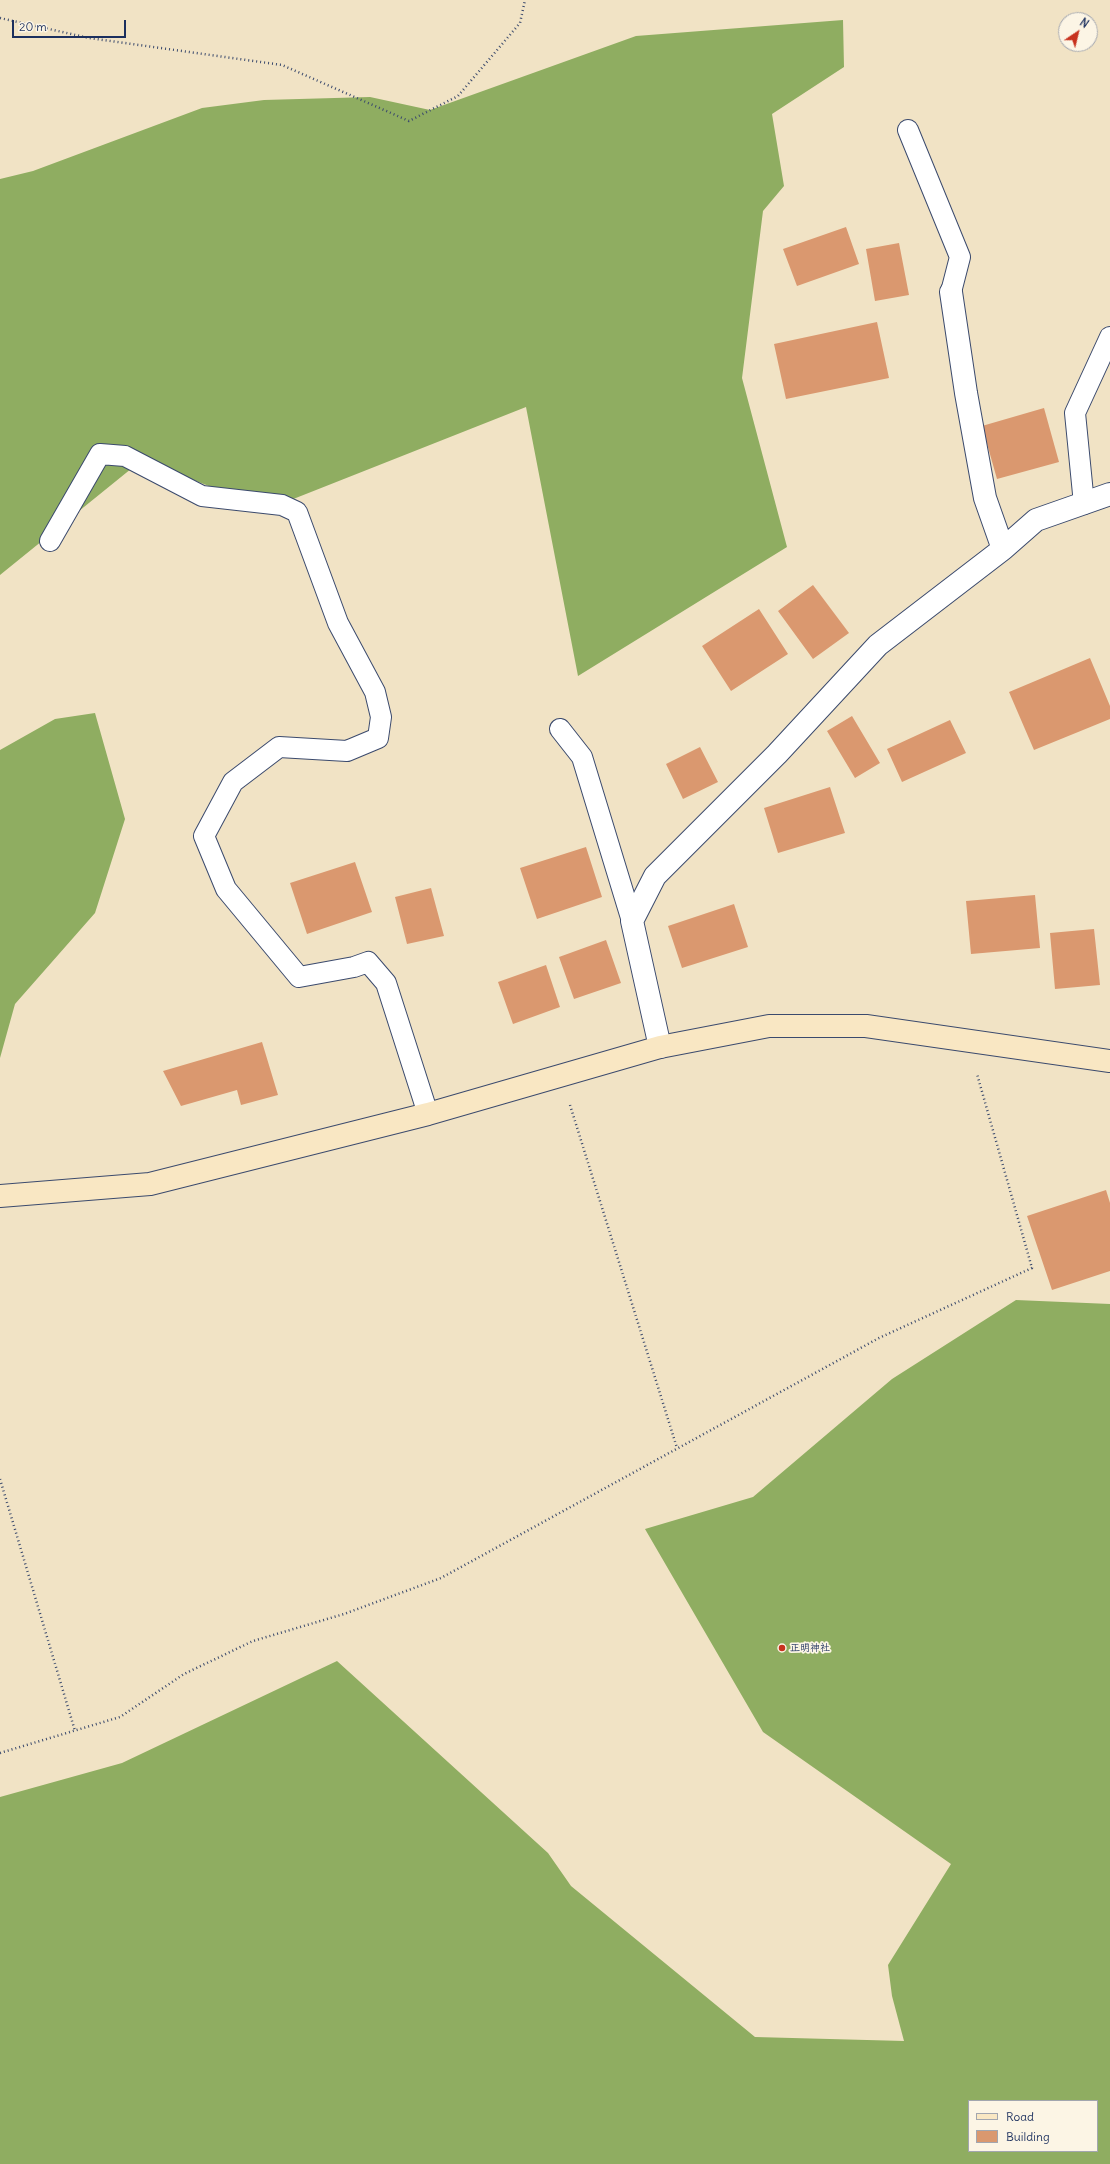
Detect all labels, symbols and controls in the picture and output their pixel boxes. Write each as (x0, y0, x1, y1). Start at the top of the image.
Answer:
scale bar (14, 12, 128, 38)
north arrow (1058, 12, 1098, 52)
text: N (1077, 15, 1091, 31)
text: 20 m (19, 19, 47, 34)
place label: 正明神社 (790, 1642, 830, 1654)
marker: 正明神社 (777, 1643, 787, 1653)
legend (968, 2100, 1098, 2152)
text: Road (1006, 2109, 1034, 2124)
text: Building (1006, 2129, 1050, 2144)

